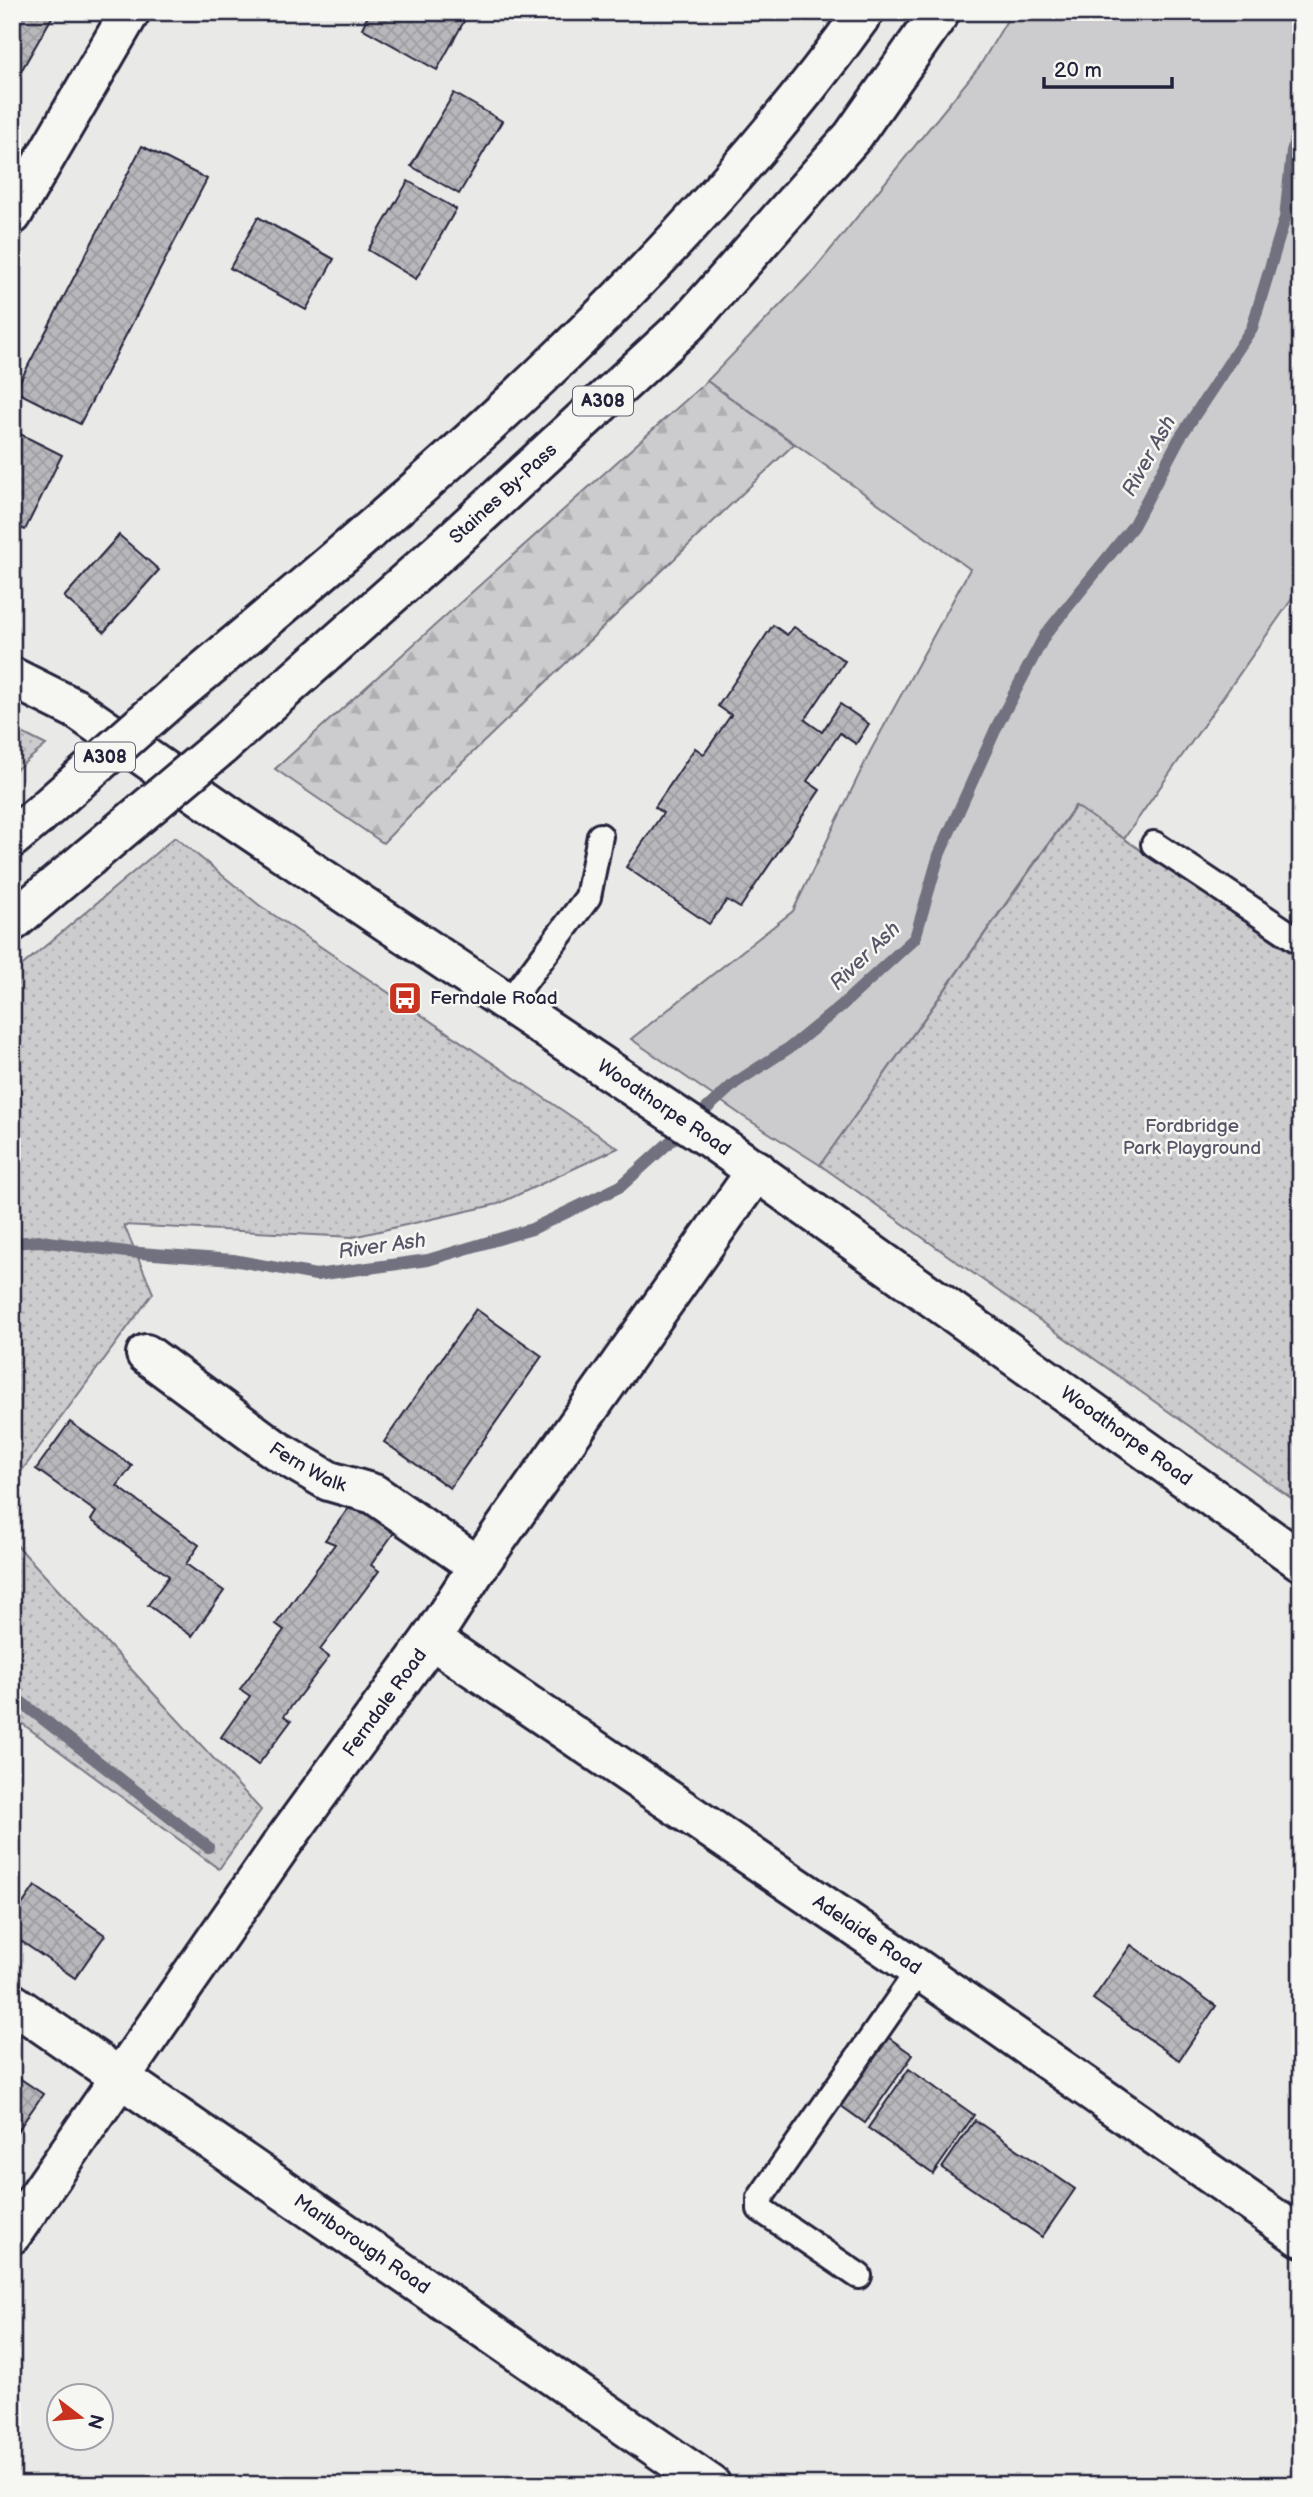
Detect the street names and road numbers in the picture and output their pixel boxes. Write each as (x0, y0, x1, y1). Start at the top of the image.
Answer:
road number: A308 (573, 386, 633, 416)
street label: Staines By-Pass (445, 438, 562, 549)
road number: A308 (75, 742, 135, 772)
street label: Woodthorpe Road (593, 1055, 735, 1161)
street label: Woodthorpe Road (1056, 1381, 1196, 1491)
street label: Fern Walk (264, 1437, 349, 1497)
street label: Ferndale Road (338, 1644, 432, 1761)
street label: Adelaide Road (809, 1890, 926, 1980)
street label: Marlborough Road (289, 2189, 434, 2299)

